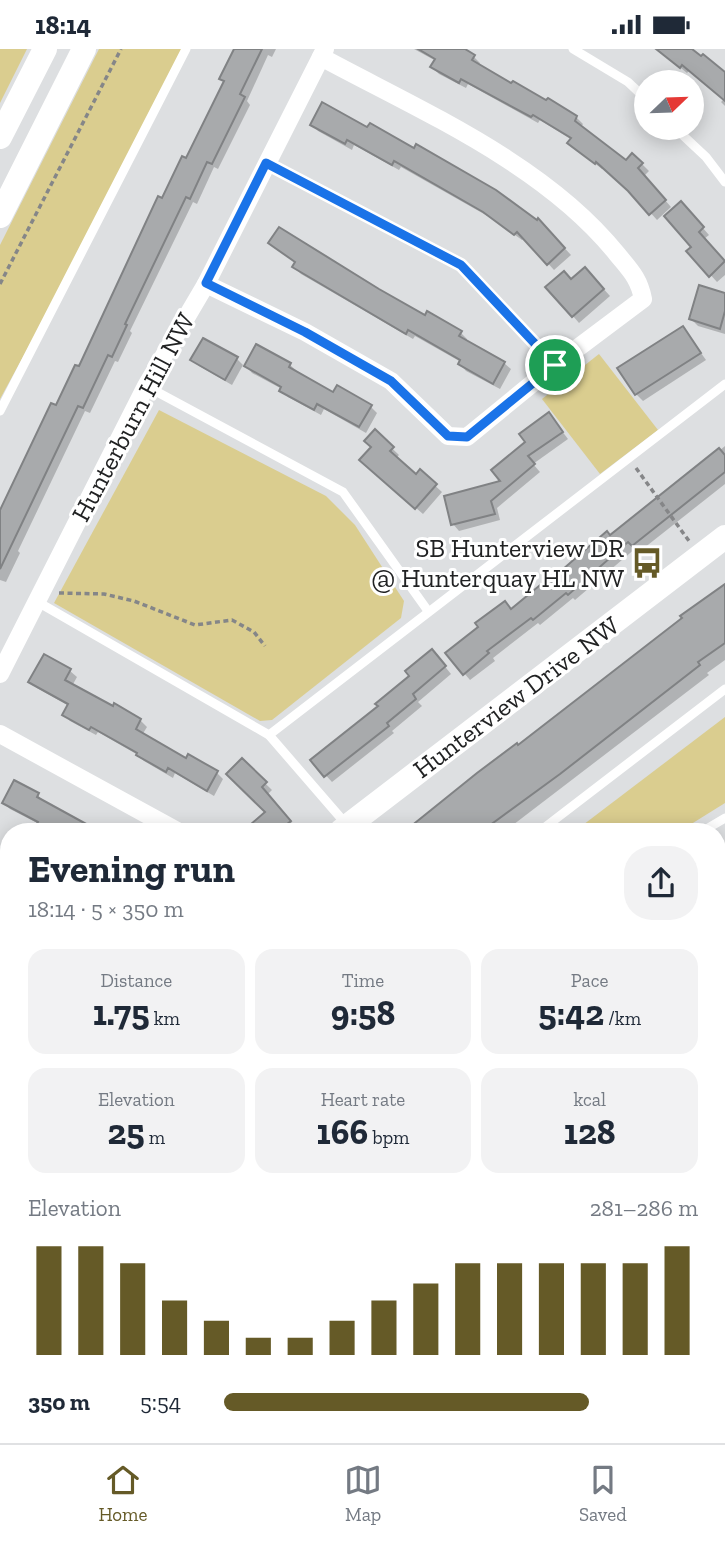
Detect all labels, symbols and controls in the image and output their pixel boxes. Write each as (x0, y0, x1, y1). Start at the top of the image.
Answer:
text: 18:14 (35, 9, 91, 41)
north arrow (634, 70, 704, 140)
map controls (634, 70, 704, 140)
street label: Hunterburn Hill NW (64, 307, 202, 527)
pin (525, 335, 585, 395)
icon: arrive (536, 346, 574, 384)
place label: SB Hunterview DR @ Hunterquay HL NW (372, 532, 625, 594)
bus stop icon: SB Hunterview DR @ Hunterquay HL NW (630, 546, 664, 580)
street label: Hunterview Drive NW (407, 609, 626, 785)
text: Evening run (28, 846, 235, 892)
button: share (624, 846, 698, 920)
text: 18:14 · 5 × 350 m (28, 895, 184, 923)
text: Distance (100, 969, 172, 992)
text: Time (342, 969, 384, 992)
text: Pace (571, 969, 609, 992)
text: 1.75 (93, 992, 149, 1034)
text: 9:58 (331, 992, 395, 1034)
text: 5:42 (538, 992, 604, 1034)
text: km (149, 1007, 180, 1030)
text: /km (604, 1007, 641, 1030)
text: Elevation (98, 1088, 175, 1111)
text: Heart rate (321, 1088, 405, 1111)
text: kcal (573, 1088, 606, 1111)
text: 25 (107, 1111, 145, 1153)
text: 166 (317, 1111, 368, 1153)
text: 128 (564, 1111, 616, 1153)
text: m (145, 1126, 165, 1149)
text: bpm (368, 1126, 409, 1149)
text: Elevation (28, 1194, 121, 1222)
text: 281–286 m (590, 1194, 698, 1222)
text: 350 m (28, 1388, 90, 1416)
text: 5:54 (140, 1388, 181, 1416)
tab: Home (98, 1461, 147, 1526)
tab: Map (344, 1461, 382, 1526)
tab: Saved (579, 1461, 627, 1526)

